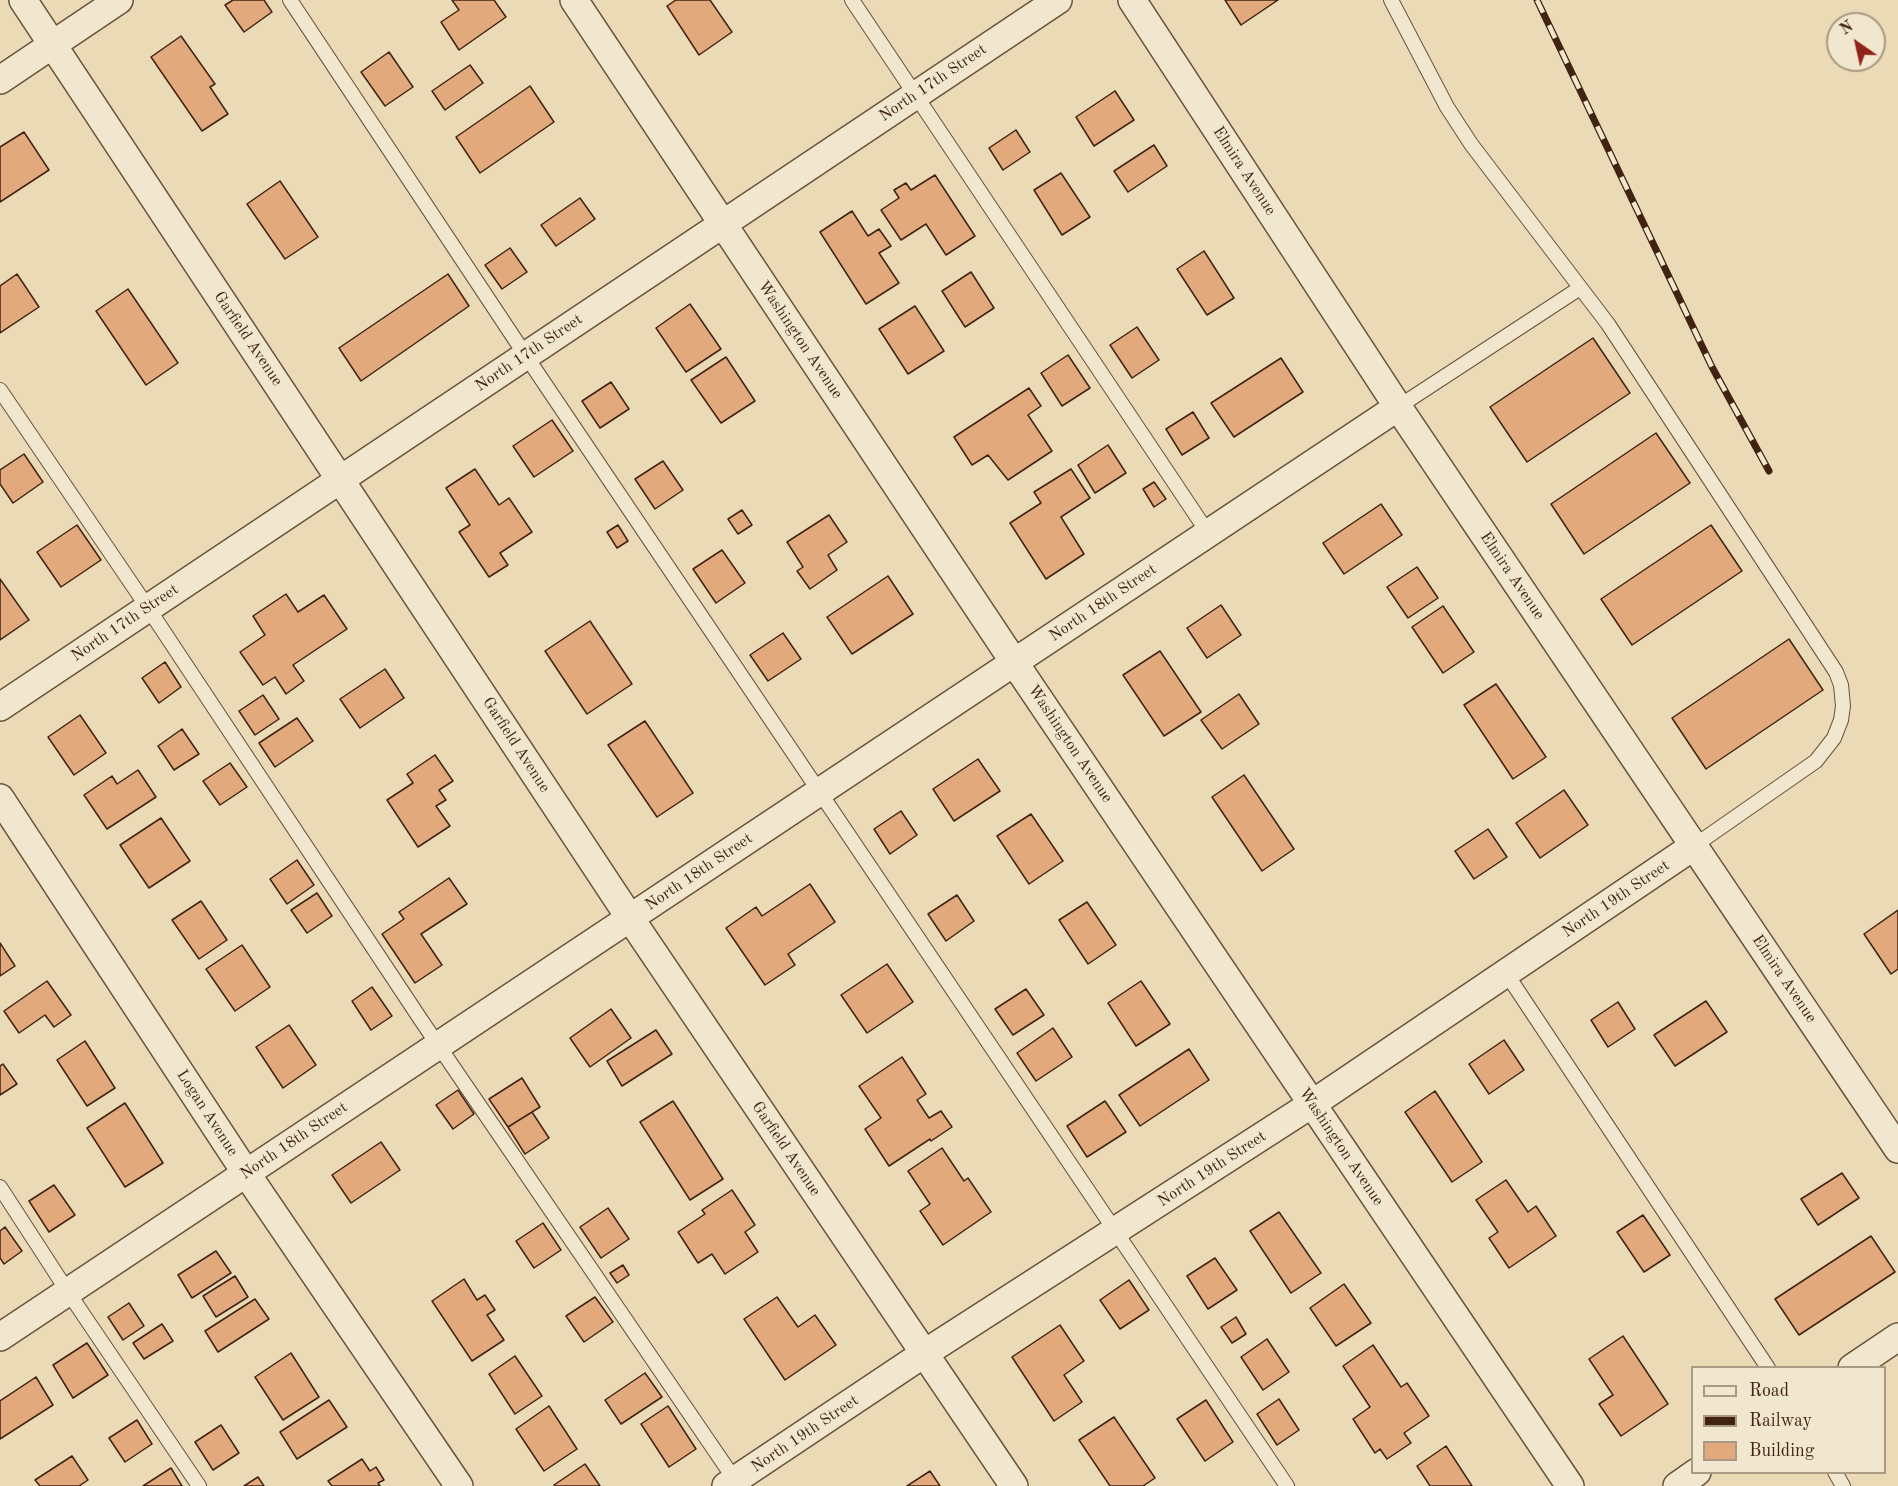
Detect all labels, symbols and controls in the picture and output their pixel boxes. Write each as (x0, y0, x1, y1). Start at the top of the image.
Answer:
north arrow (1826, 12, 1886, 72)
text: N (1838, 19, 1857, 39)
street label: North 17th Street (876, 40, 990, 126)
street label: Elmira Avenue (1208, 123, 1280, 219)
street label: Washington Avenue (753, 277, 847, 403)
street label: Garfield Avenue (209, 288, 287, 390)
street label: North 17th Street (472, 310, 586, 396)
street label: Elmira Avenue (1475, 528, 1549, 624)
street label: North 18th Street (1046, 560, 1160, 646)
street label: North 17th Street (68, 580, 182, 666)
street label: Washington Avenue (1023, 681, 1117, 807)
street label: Garfield Avenue (478, 694, 554, 796)
street label: North 18th Street (642, 829, 756, 915)
street label: North 19th Street (1559, 856, 1673, 942)
street label: Elmira Avenue (1747, 931, 1821, 1027)
street label: Logan Avenue (172, 1066, 242, 1160)
street label: Washington Avenue (1294, 1084, 1388, 1210)
street label: North 18th Street (237, 1098, 351, 1184)
street label: Garfield Avenue (747, 1098, 825, 1200)
street label: North 19th Street (1154, 1127, 1270, 1211)
legend (1691, 1366, 1886, 1474)
text: Road (1749, 1382, 1789, 1400)
street label: North 19th Street (748, 1391, 862, 1477)
text: Railway (1749, 1412, 1812, 1430)
text: Building (1749, 1442, 1814, 1460)

